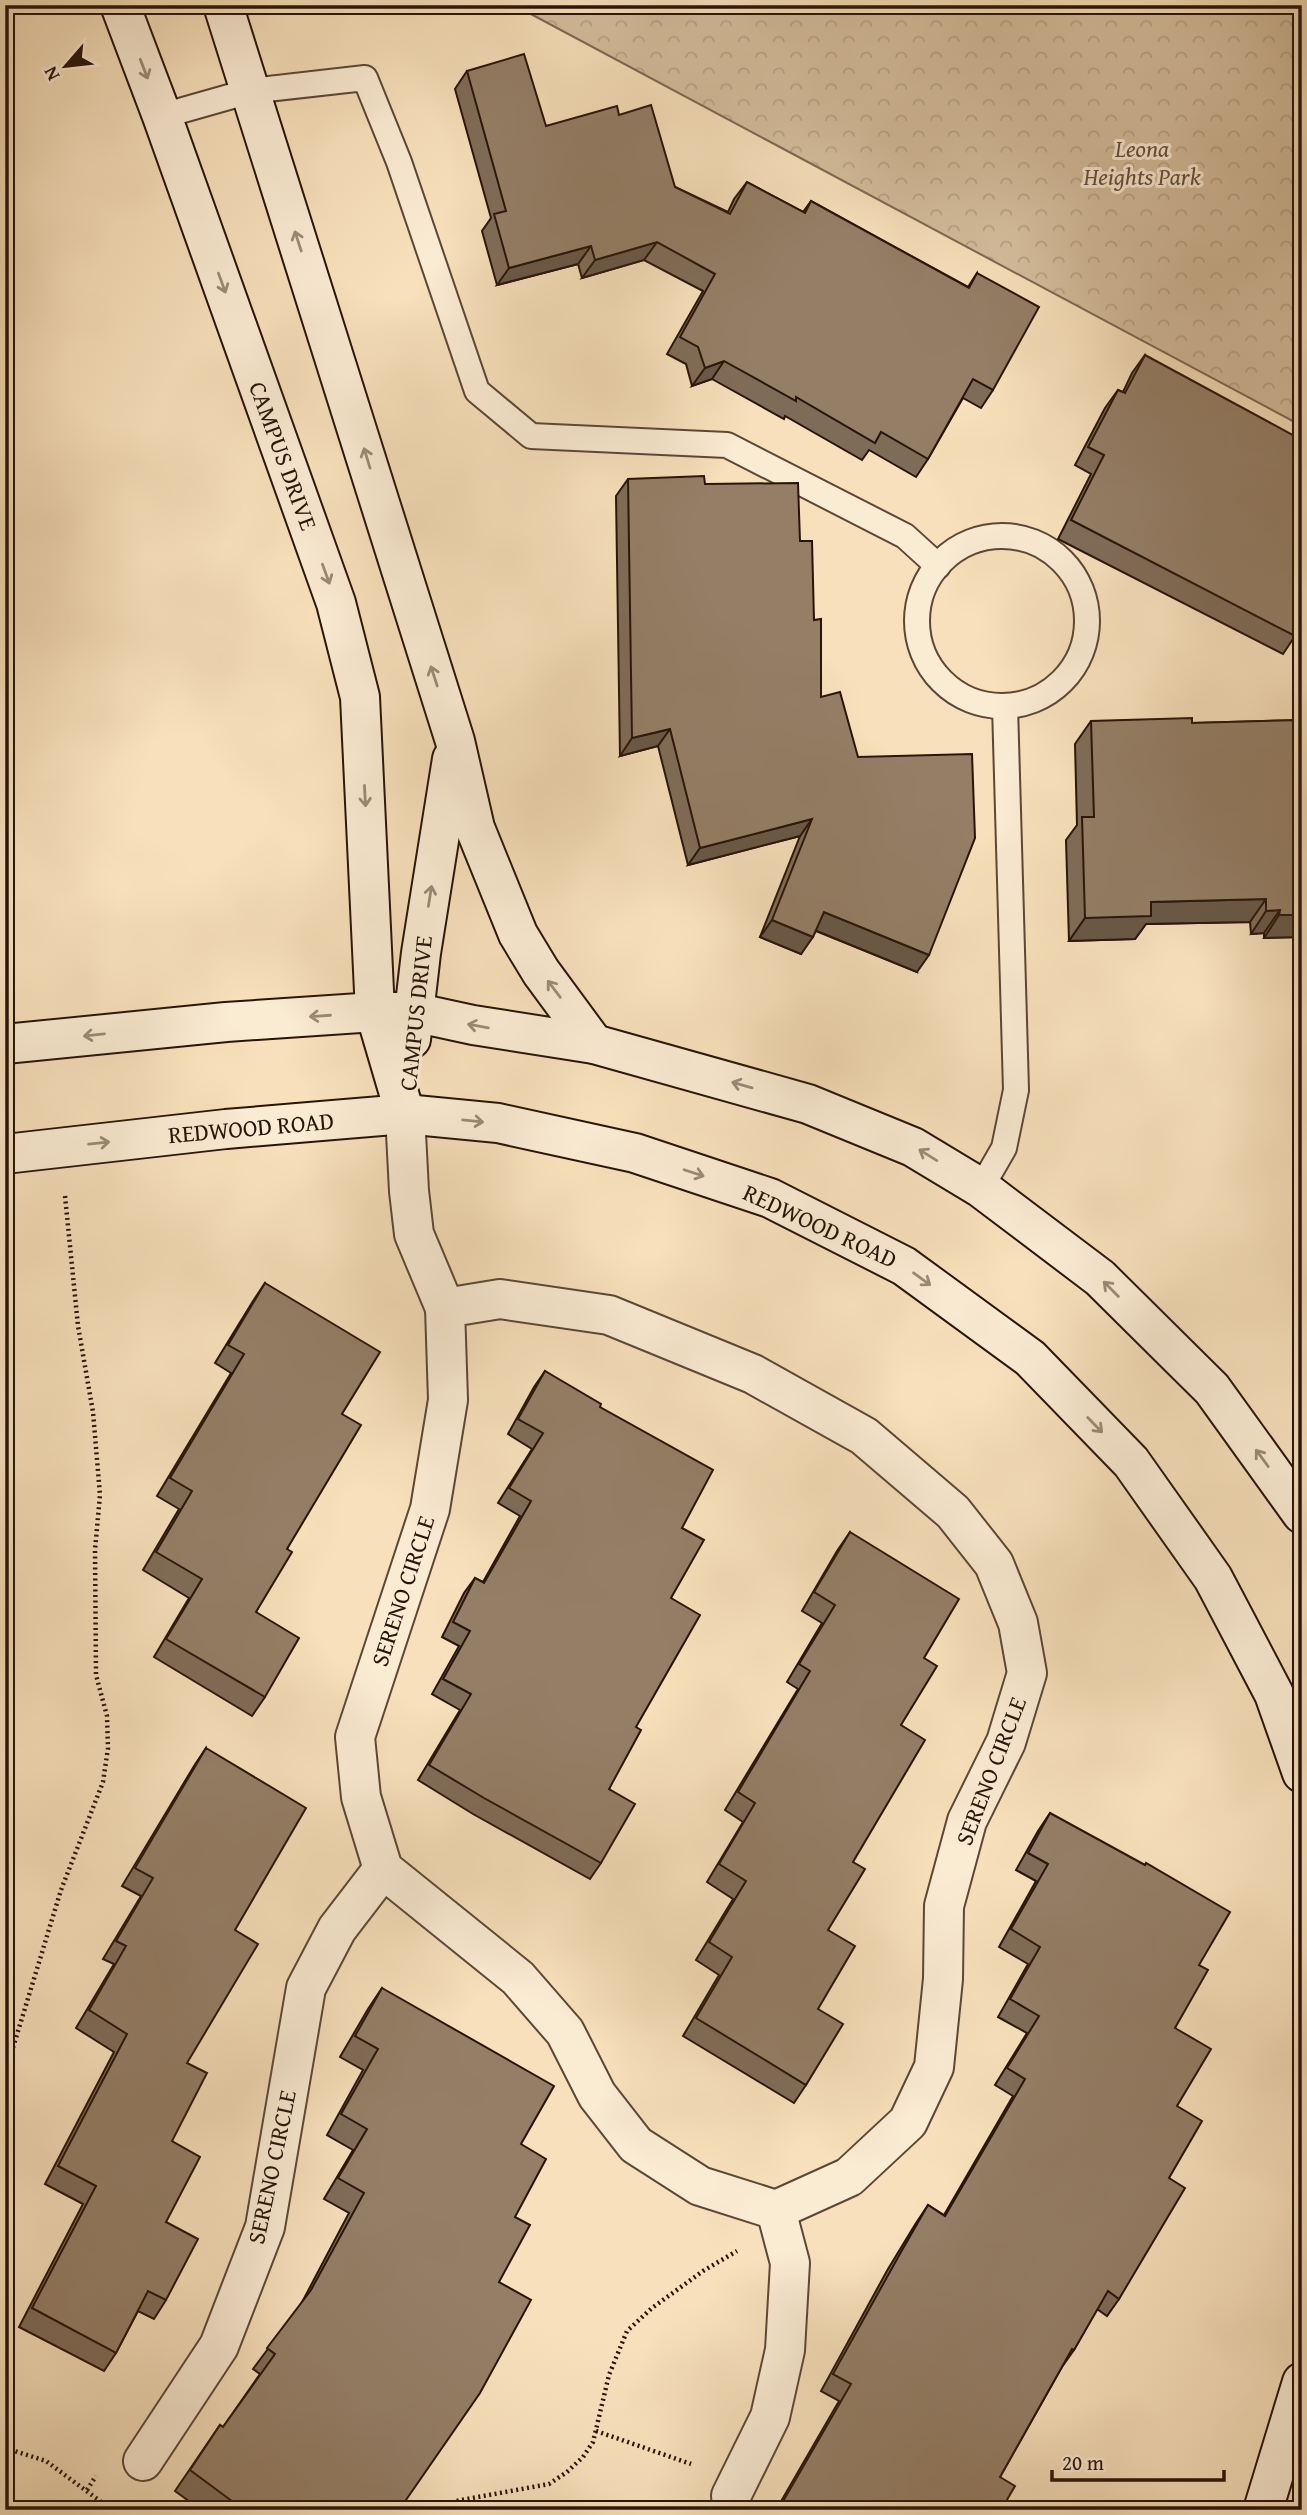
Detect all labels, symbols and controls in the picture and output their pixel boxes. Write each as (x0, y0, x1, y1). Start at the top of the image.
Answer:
north arrow (32, 32, 102, 102)
one-way arrow (138, 58, 151, 79)
text: N (36, 62, 66, 86)
park label: Leona Heights Park (1082, 131, 1201, 194)
one-way arrow (291, 231, 303, 253)
one-way arrow (216, 271, 229, 293)
street label: CAMPUS DRIVE (240, 377, 327, 535)
one-way arrow (359, 448, 372, 470)
one-way arrow (321, 562, 333, 584)
one-way arrow (427, 665, 439, 687)
one-way arrow (359, 785, 372, 808)
one-way arrow (424, 885, 437, 908)
street label: CAMPUS DRIVE (390, 934, 441, 1092)
one-way arrow (546, 980, 561, 999)
one-way arrow (309, 1009, 332, 1022)
one-way arrow (468, 1019, 490, 1032)
one-way arrow (83, 1029, 106, 1042)
one-way arrow (732, 1078, 754, 1091)
street label: REDWOOD ROAD (167, 1103, 335, 1152)
one-way arrow (462, 1115, 484, 1128)
one-way arrow (87, 1137, 109, 1150)
one-way arrow (918, 1148, 938, 1162)
one-way arrow (683, 1168, 705, 1180)
street label: REDWOOD ROAD (738, 1175, 903, 1277)
one-way arrow (912, 1271, 931, 1286)
one-way arrow (1103, 1281, 1120, 1298)
one-way arrow (1086, 1416, 1103, 1433)
one-way arrow (1255, 1449, 1269, 1468)
street label: SERENO CIRCLE (362, 1511, 443, 1671)
street label: SERENO CIRCLE (946, 1691, 1035, 1850)
street label: SERENO CIRCLE (238, 2087, 305, 2247)
scale bar (1052, 2438, 1223, 2482)
text: 20 m (1062, 2447, 1104, 2478)

